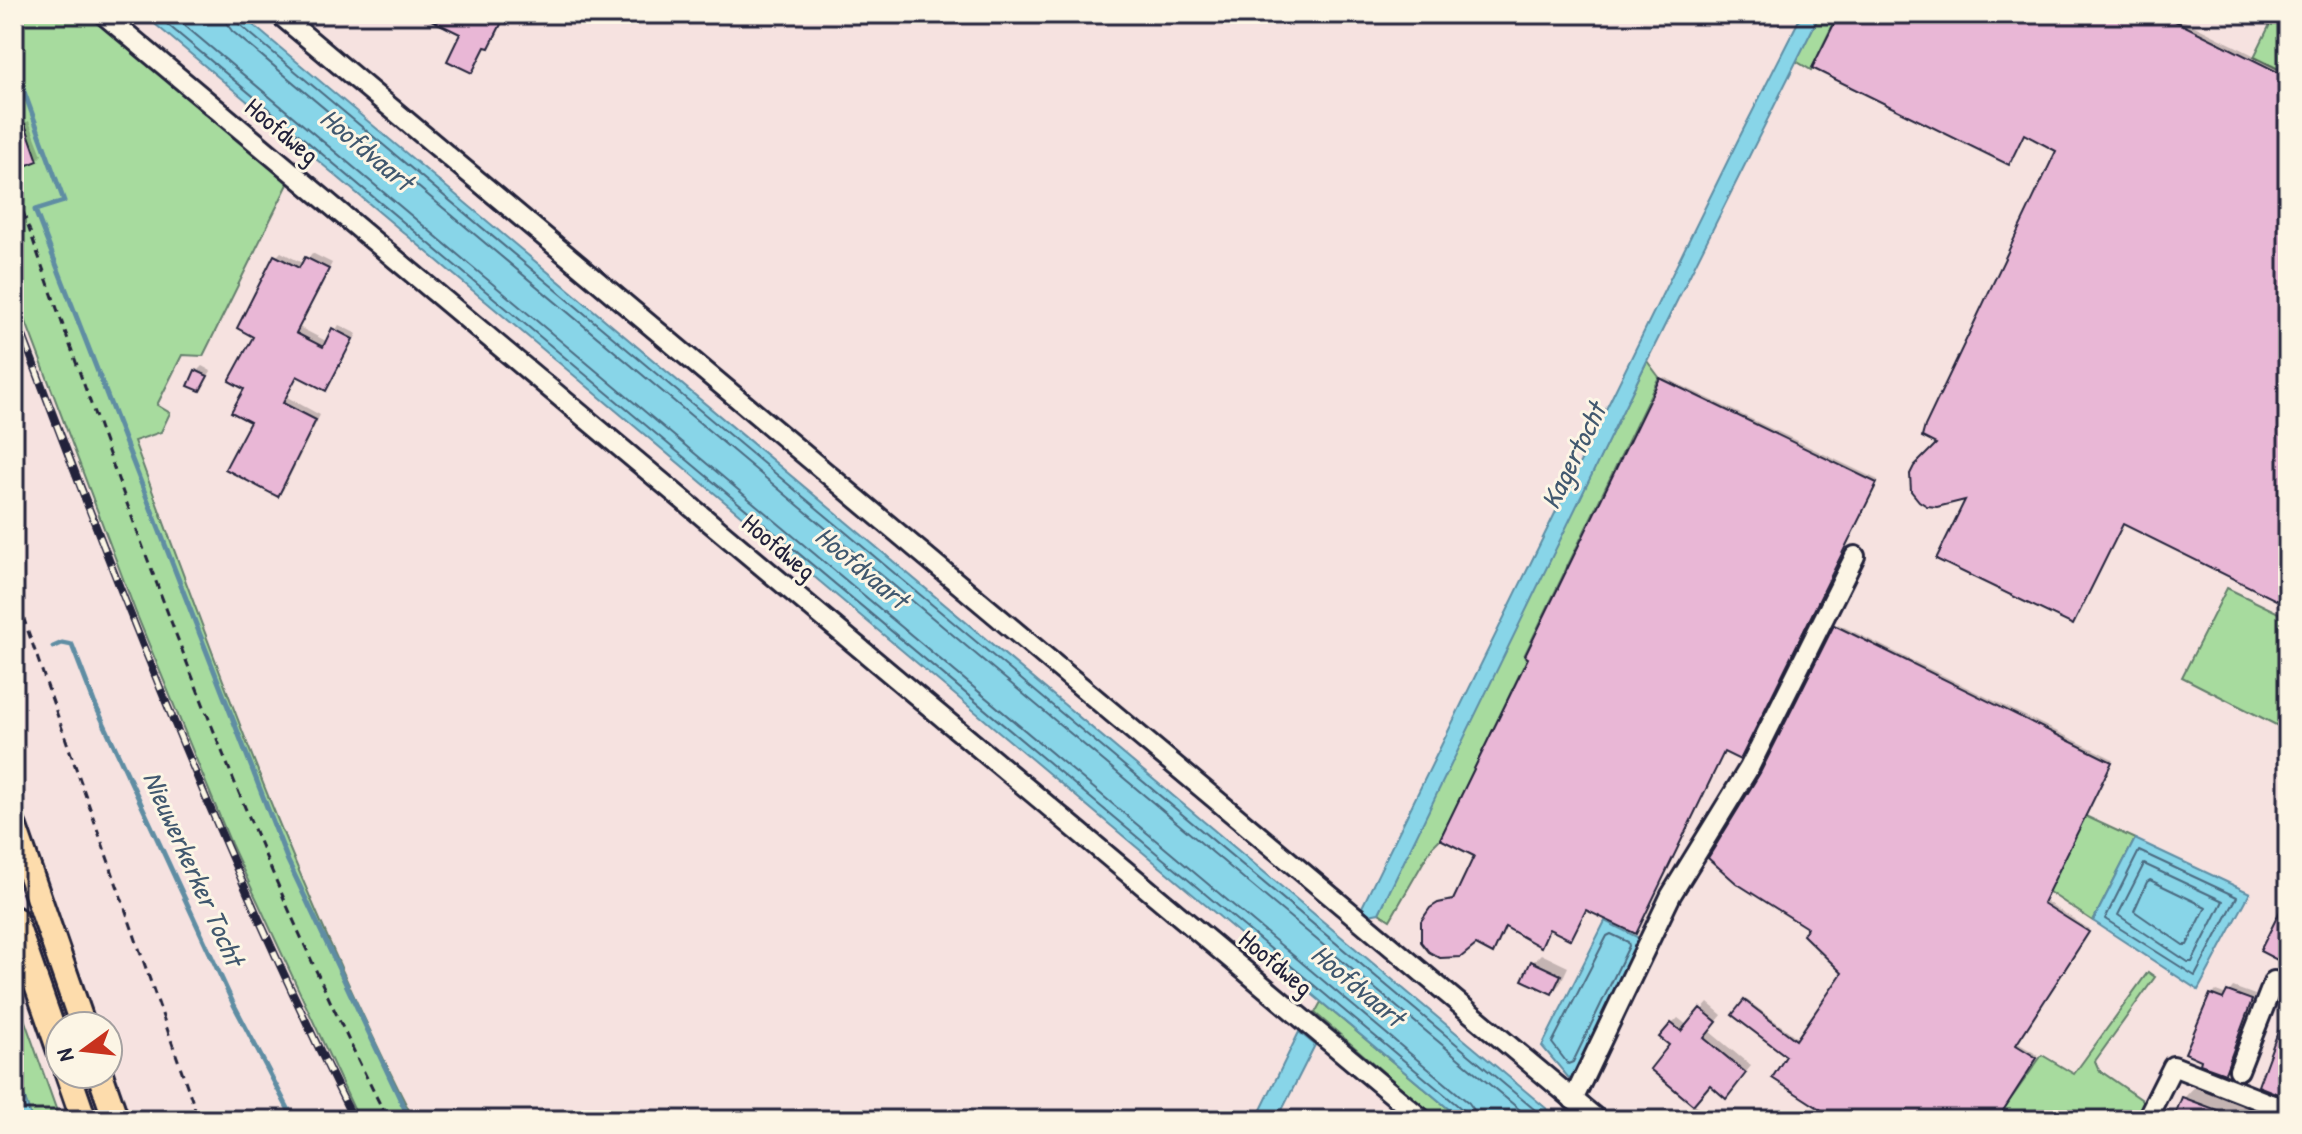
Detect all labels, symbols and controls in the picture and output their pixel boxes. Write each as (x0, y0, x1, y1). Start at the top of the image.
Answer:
street label: Hoofdweg (238, 89, 327, 172)
water label: Hoofdvaart (313, 99, 425, 202)
water label: Kagertocht (1531, 393, 1617, 515)
street label: Hoofdweg (735, 505, 824, 588)
water label: Hoofdvaart (808, 517, 920, 620)
water label: Nieuwerkerker Tocht (134, 765, 256, 975)
street label: Hoofdweg (1232, 921, 1321, 1004)
water label: Hoofdvaart (1304, 935, 1416, 1038)
north arrow (44, 1010, 124, 1090)
text: N (49, 1045, 81, 1065)

